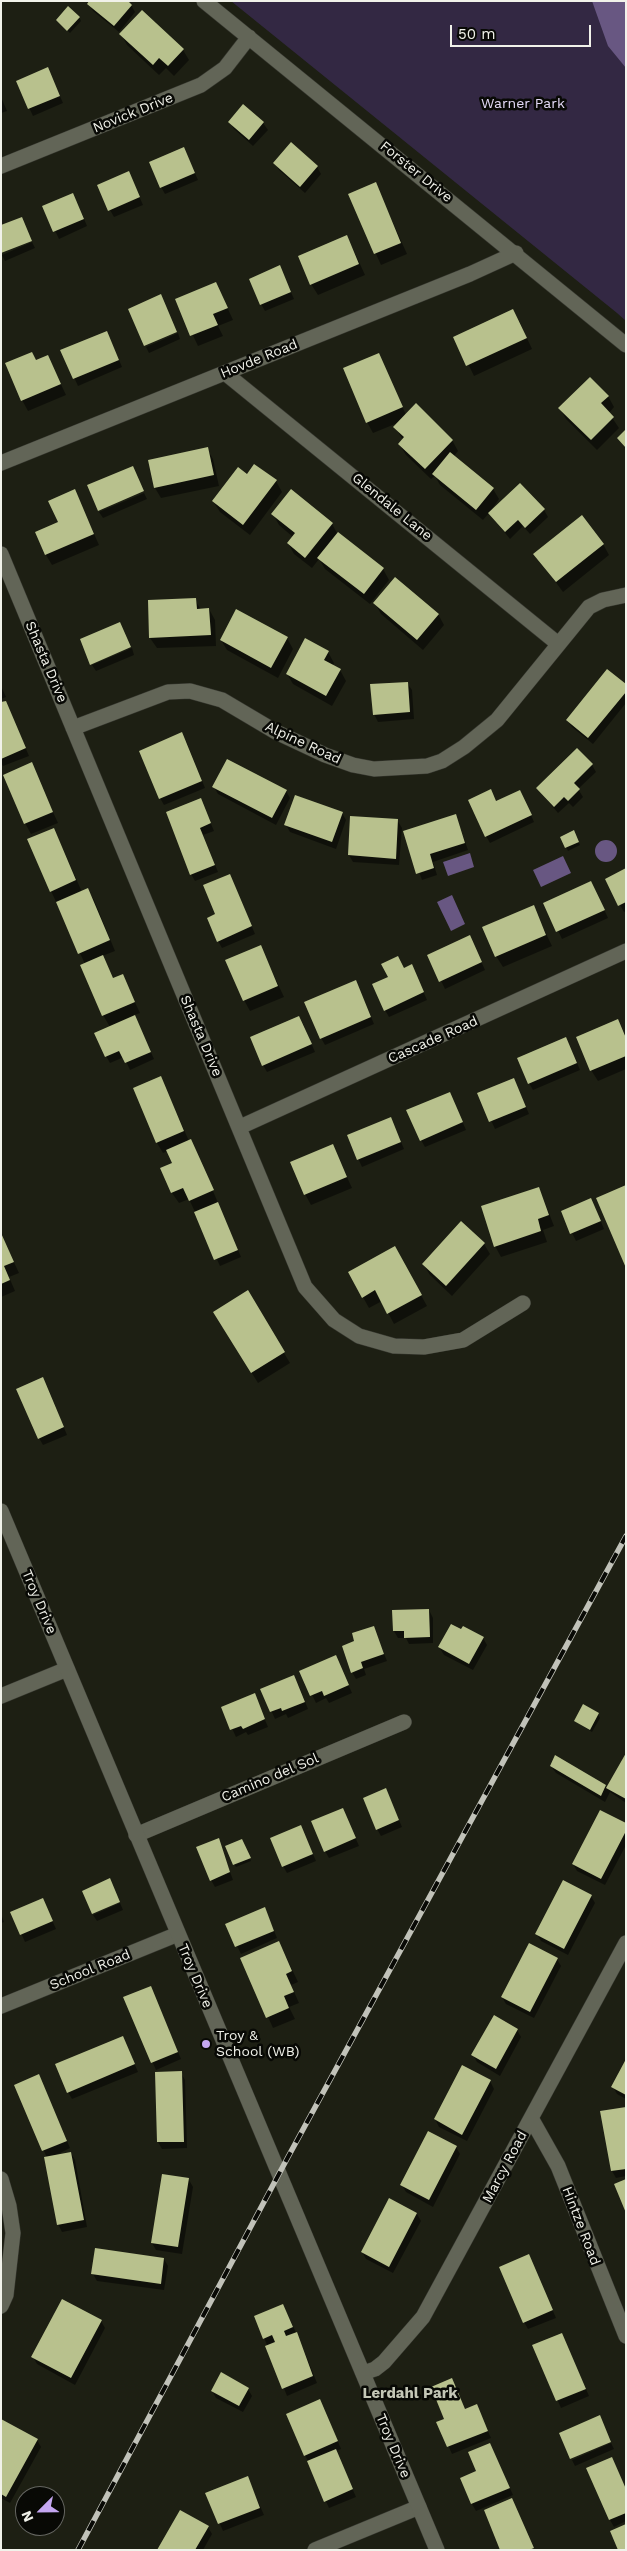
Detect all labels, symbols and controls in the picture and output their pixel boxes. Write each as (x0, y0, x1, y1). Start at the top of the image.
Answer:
scale bar (452, 15, 593, 47)
text: 50 m (458, 25, 495, 43)
street label: Novick Drive (90, 89, 176, 137)
park label: Warner Park (481, 96, 565, 112)
street label: Forster Drive (376, 138, 456, 206)
street label: Hovde Road (218, 336, 300, 382)
street label: Glendale Lane (349, 470, 435, 544)
street label: Shasta Drive (21, 619, 71, 705)
street label: Alpine Road (262, 718, 344, 768)
street label: Shasta Drive (176, 993, 226, 1079)
street label: Cascade Road (386, 1013, 480, 1067)
street label: Troy Drive (18, 1567, 60, 1637)
street label: Camino del Sol (219, 1750, 321, 1806)
street label: Troy Drive (174, 1941, 216, 2011)
street label: School Road (47, 1946, 133, 1994)
place label: Troy & School (WB) (216, 2028, 299, 2060)
marker: Troy & School (WB) (200, 2038, 212, 2050)
street label: Marcy Road (479, 2128, 531, 2206)
street label: Hintze Road (558, 2184, 604, 2268)
district label: Lerdahl Park (362, 2385, 458, 2403)
street label: Troy Drive (372, 2411, 414, 2481)
north arrow (15, 2486, 65, 2536)
text: N (18, 2509, 37, 2524)

